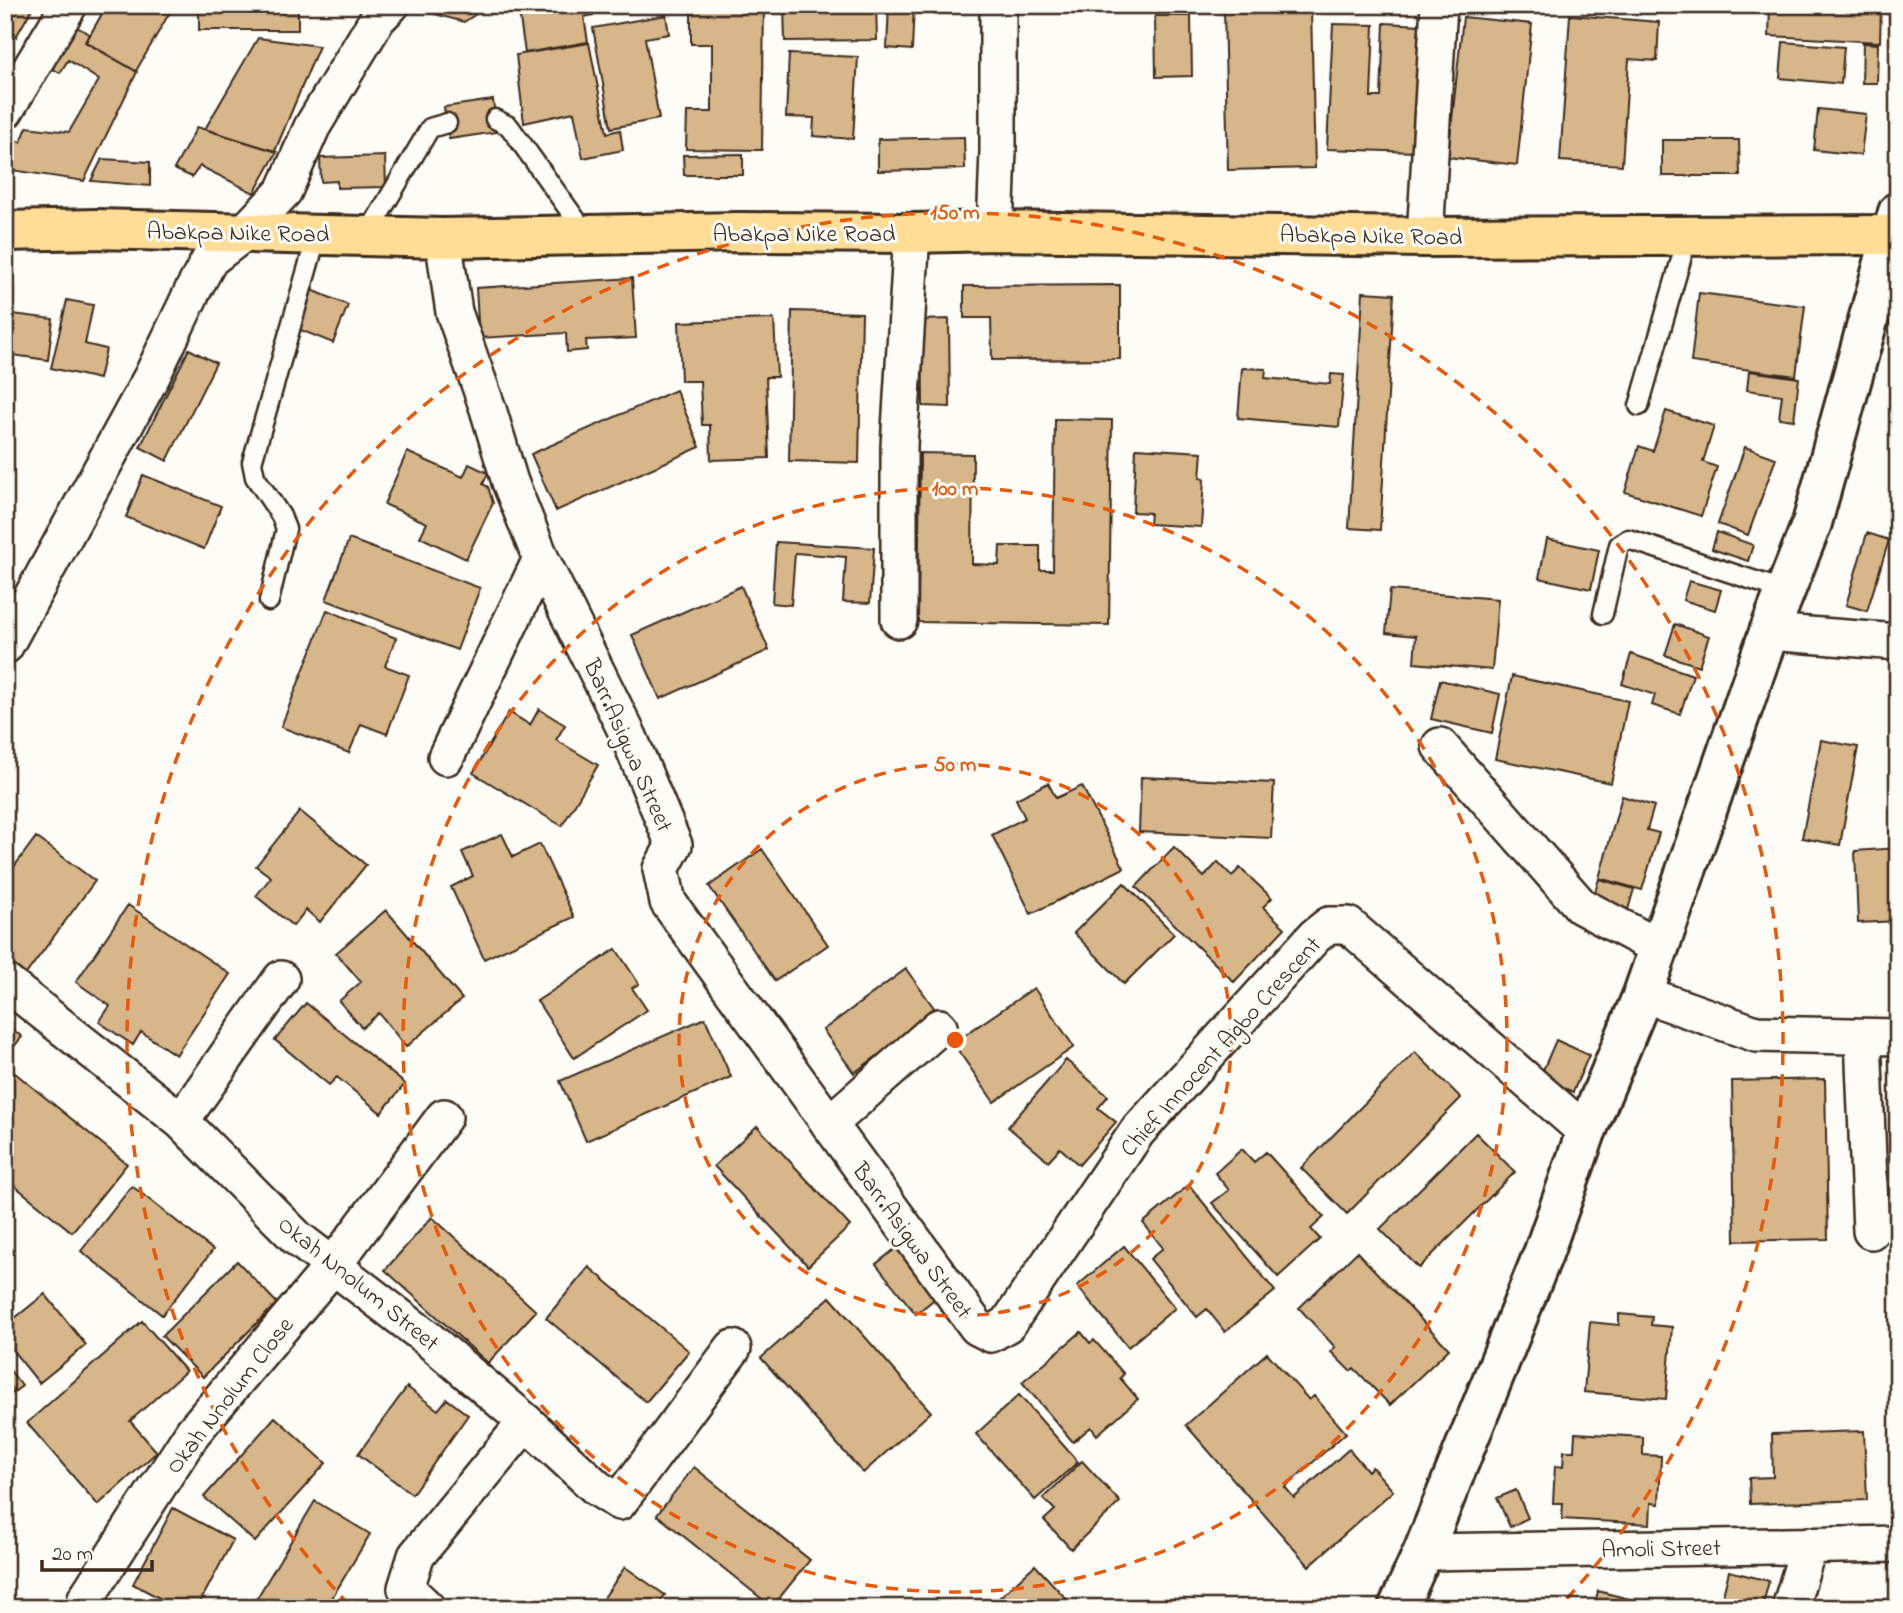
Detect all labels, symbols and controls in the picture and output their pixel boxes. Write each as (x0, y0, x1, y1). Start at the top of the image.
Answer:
text: 150 m (930, 199, 980, 229)
street label: Abakpa Nike Road (146, 215, 330, 254)
street label: Abakpa Nike Road (713, 218, 896, 253)
street label: Abakpa Nike Road (1279, 218, 1463, 257)
text: 100 m (932, 475, 978, 505)
street label: Barr.Asigwa Street (572, 653, 681, 838)
text: 50 m (934, 751, 976, 781)
street label: Chief Innocent Agbo Crescent (1113, 929, 1331, 1166)
centre of rings (943, 1028, 967, 1052)
street label: Barr.Asigwa Street (842, 1155, 980, 1327)
street label: Okah Nnolum Street (269, 1209, 446, 1361)
street label: Okah Nnolum Close (158, 1310, 304, 1483)
scale bar (42, 1529, 152, 1573)
street label: Amoli Street (1601, 1532, 1721, 1569)
text: 20 m (52, 1540, 93, 1570)

